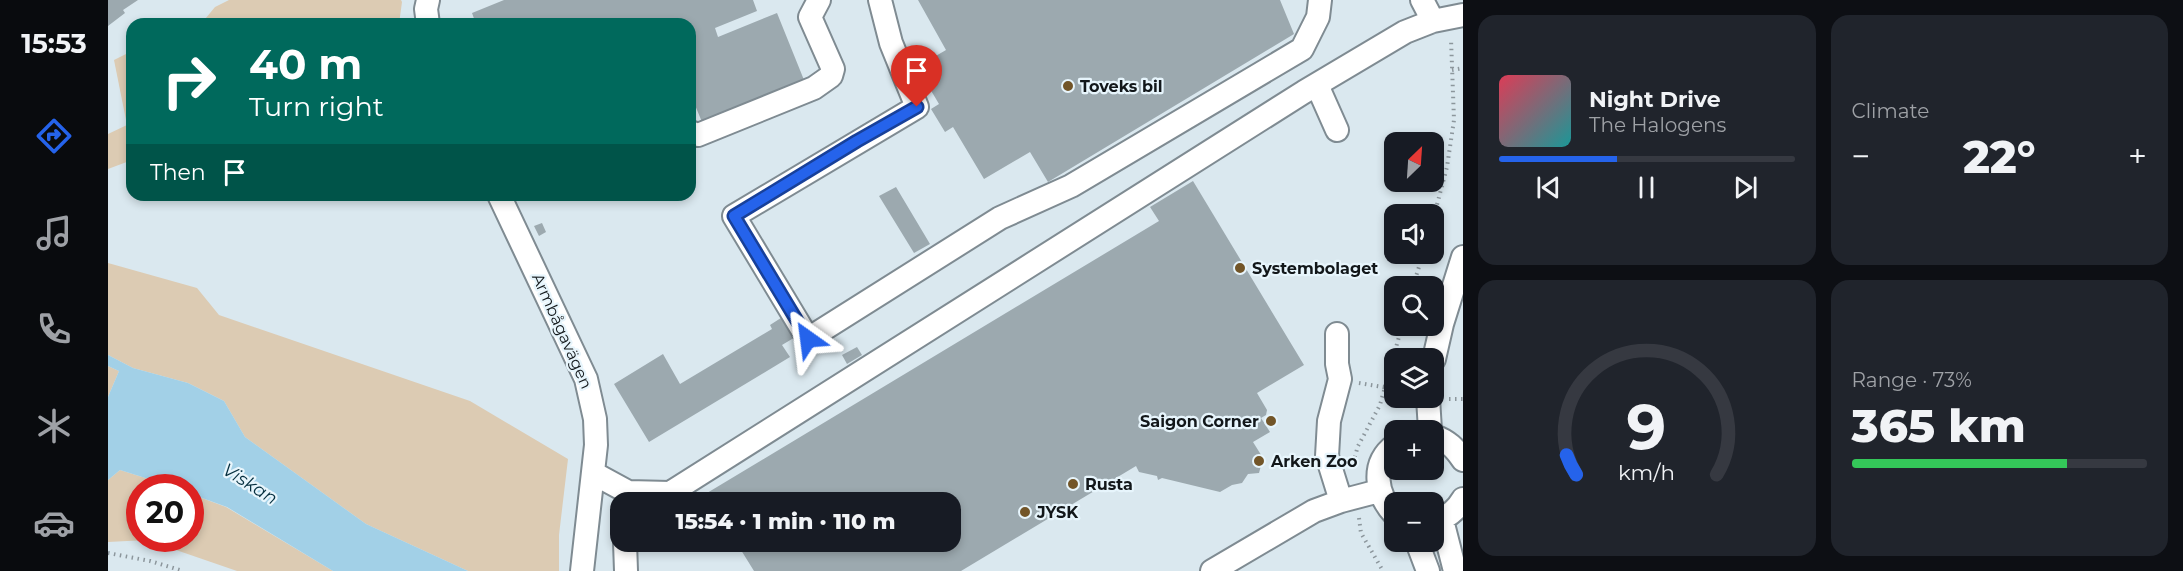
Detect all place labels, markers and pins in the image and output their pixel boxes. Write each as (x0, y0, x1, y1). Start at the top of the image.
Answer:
pin (891, 45, 942, 107)
place label: Toveks bil (1080, 77, 1163, 96)
marker: Toveks bil (1061, 79, 1075, 93)
place label: Systembolaget (1252, 259, 1378, 278)
marker: Systembolaget (1233, 261, 1247, 275)
place label: Saigon Corner (1140, 412, 1259, 431)
marker: Saigon Corner (1264, 414, 1278, 428)
place label: Arken Zoo (1270, 452, 1357, 471)
marker: Arken Zoo (1252, 454, 1266, 468)
place label: Rusta (1085, 475, 1133, 494)
marker: Rusta (1066, 477, 1080, 491)
place label: JYSK (1036, 503, 1079, 522)
marker: JYSK (1018, 505, 1032, 519)

